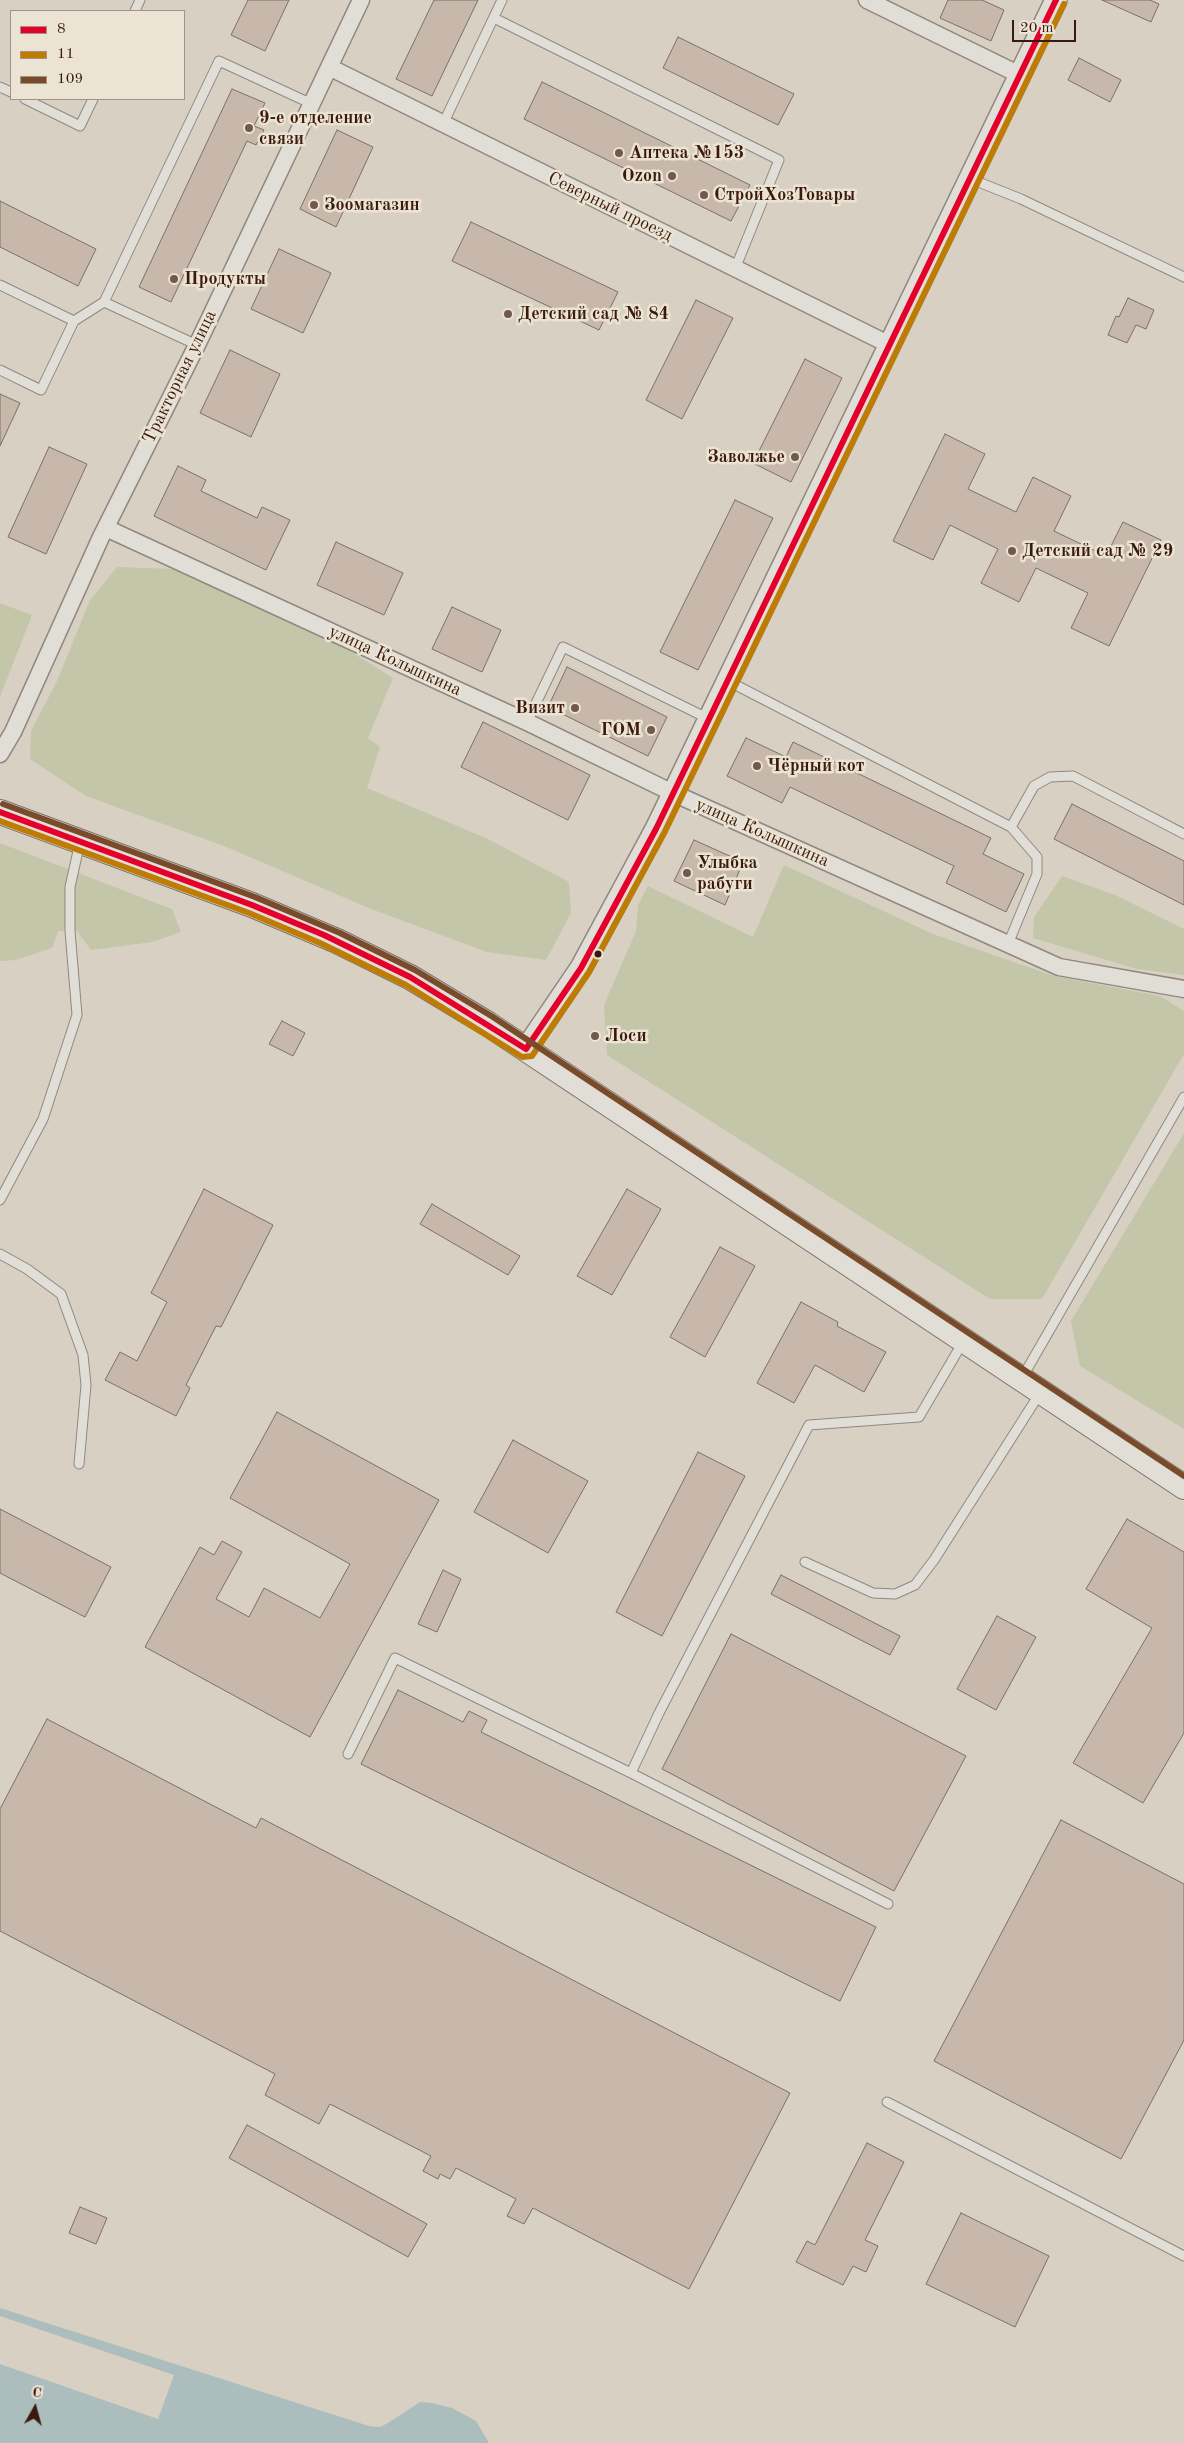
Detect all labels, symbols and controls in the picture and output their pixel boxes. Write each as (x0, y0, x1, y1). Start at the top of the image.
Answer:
legend (10, 10, 185, 100)
scale bar (1014, 10, 1078, 42)
text: 20 m (1020, 21, 1054, 36)
text: 8 (57, 22, 66, 37)
text: 11 (57, 47, 74, 62)
text: 109 (57, 72, 83, 87)
place label: 9-е отделение связи (259, 107, 372, 150)
marker: 9-е отделение связи (243, 122, 255, 134)
place label: Аптека №153 (629, 142, 744, 164)
marker: Аптека №153 (613, 147, 625, 159)
place label: Ozon (622, 165, 662, 187)
street label: Северный проезд (544, 167, 676, 247)
marker: Ozon (666, 170, 678, 182)
place label: СтройХозТовары (714, 184, 855, 206)
marker: СтройХозТовары (698, 189, 710, 201)
place label: Зоомагазин (324, 194, 420, 216)
marker: Зоомагазин (308, 199, 320, 211)
place label: Продукты (184, 268, 266, 290)
marker: Продукты (168, 273, 180, 285)
place label: Детский сад № 84 (518, 303, 669, 325)
street label: Тракторная улица (138, 307, 222, 447)
marker: Детский сад № 84 (502, 308, 514, 320)
place label: Заволжье (707, 446, 785, 468)
marker: Заволжье (789, 451, 801, 463)
place label: Детский сад № 29 (1022, 540, 1173, 562)
marker: Детский сад № 29 (1006, 545, 1018, 557)
street label: улица Колышкина (325, 621, 465, 701)
place label: Визит (515, 697, 565, 719)
marker: Визит (569, 702, 581, 714)
place label: ГОМ (601, 719, 641, 741)
marker: ГОМ (645, 724, 657, 736)
place label: Чёрный кот (767, 755, 865, 777)
marker: Чёрный кот (751, 760, 763, 772)
street label: улица Колышкина (692, 794, 832, 872)
place label: Улыбка рабуги (697, 852, 758, 894)
marker: Улыбка рабуги (681, 867, 693, 879)
unlabelled marker (593, 949, 603, 959)
place label: Лоси (605, 1025, 647, 1047)
marker: Лоси (589, 1030, 601, 1042)
north arrow (10, 2383, 60, 2433)
text: С (31, 2386, 42, 2401)

